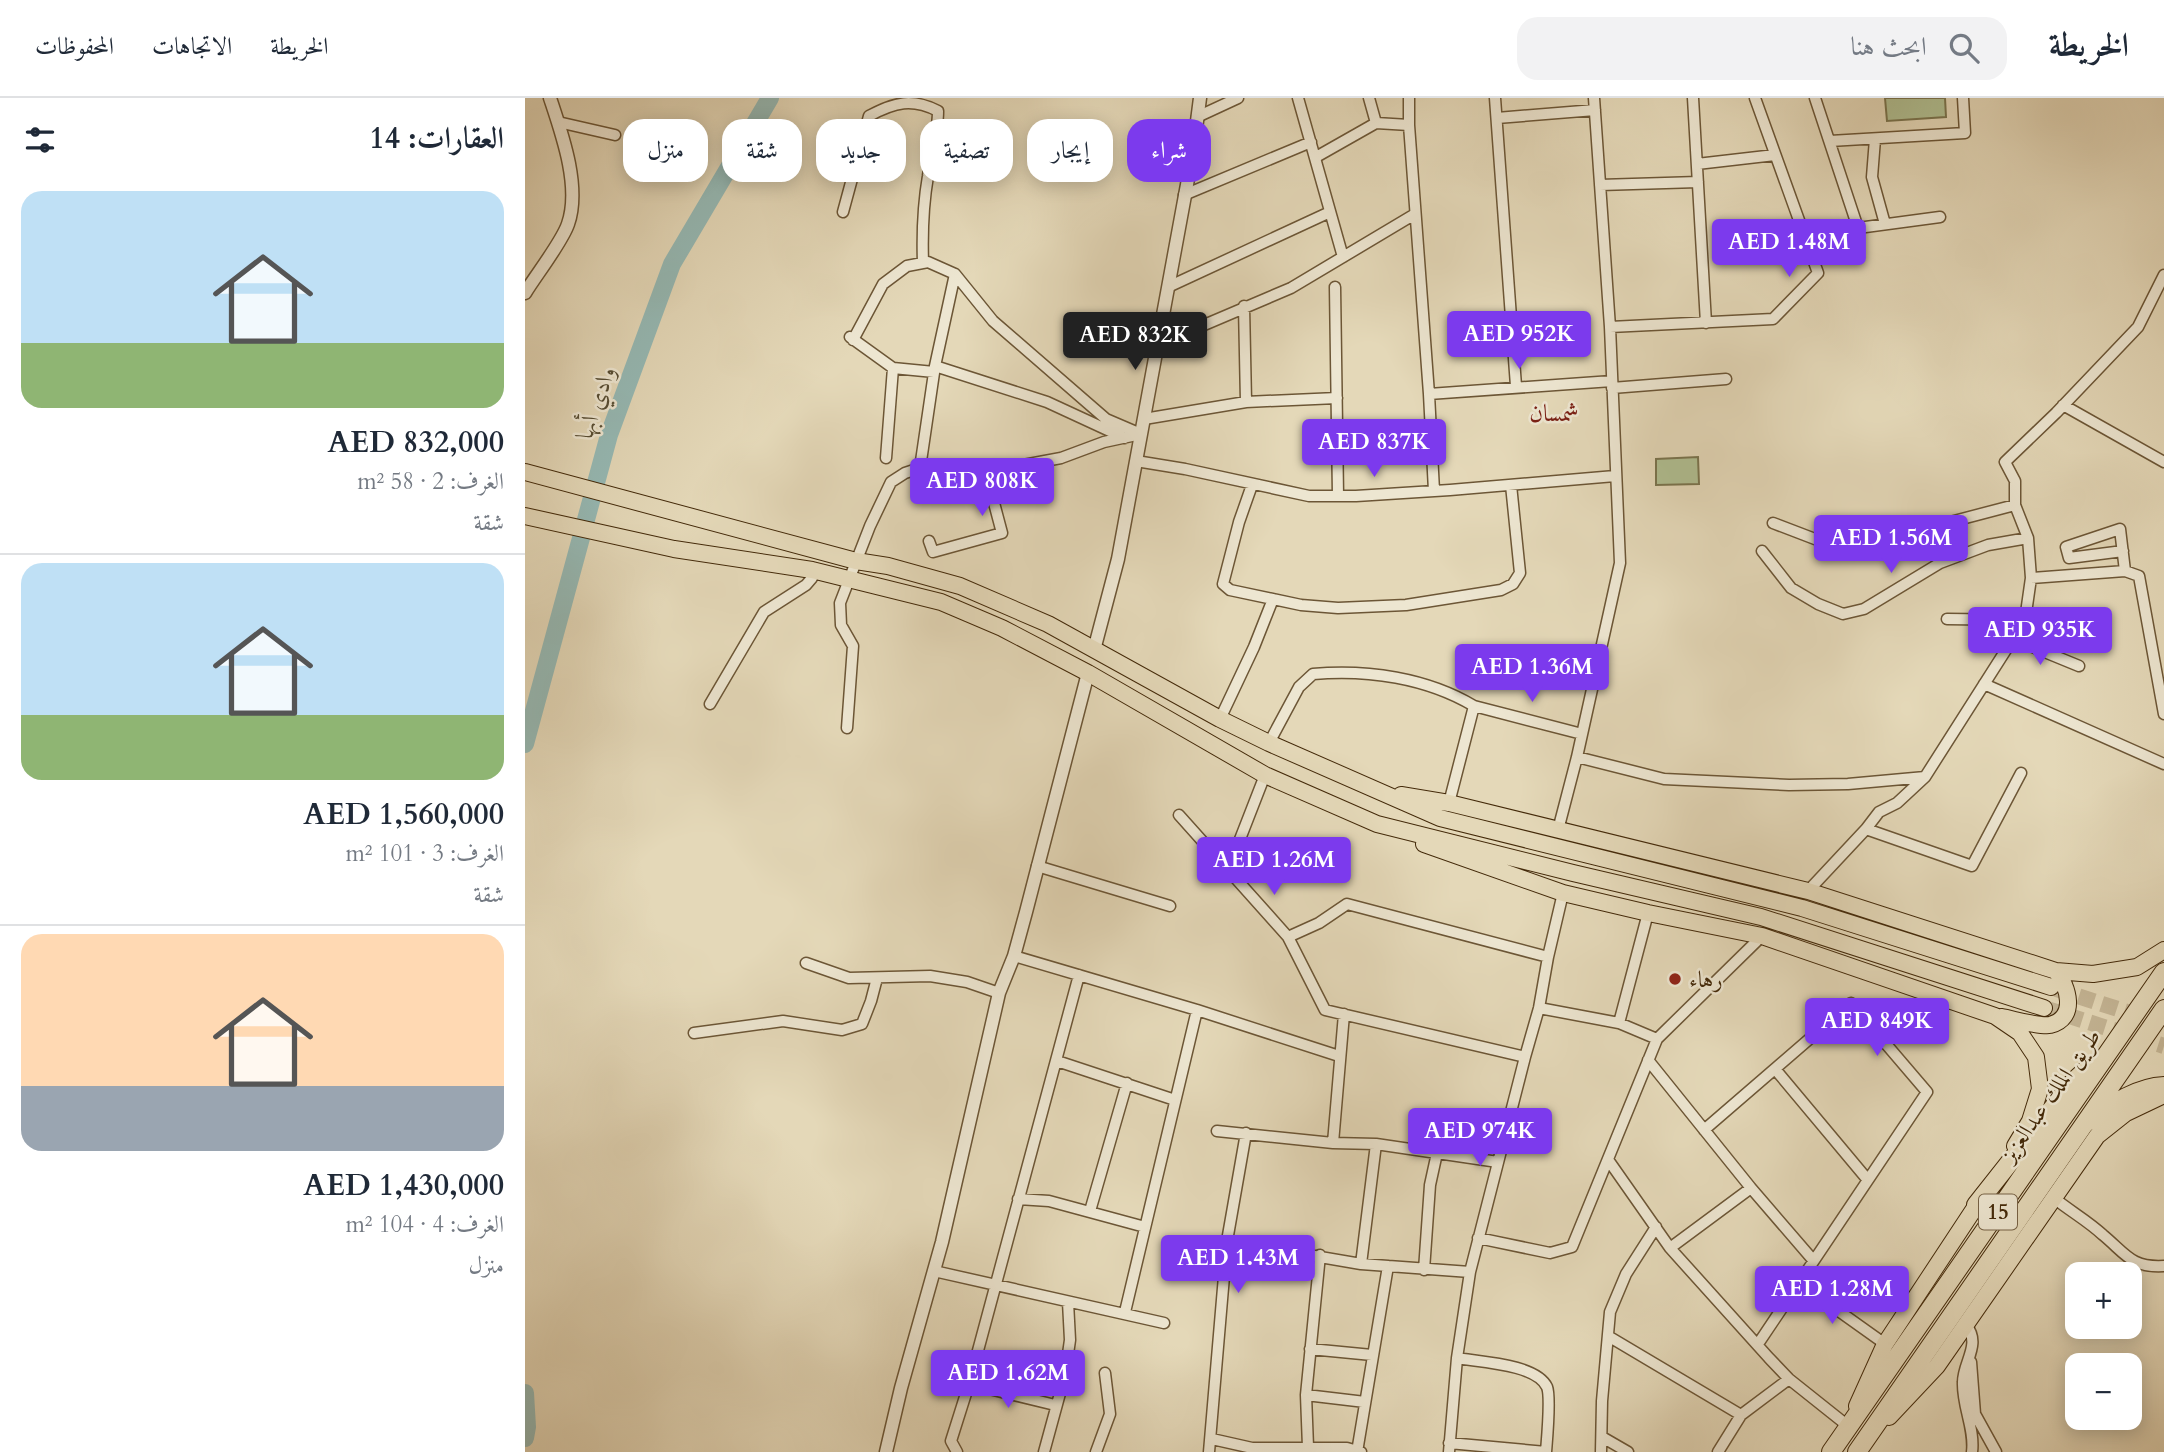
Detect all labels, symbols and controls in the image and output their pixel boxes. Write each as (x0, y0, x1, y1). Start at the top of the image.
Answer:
search box (1517, 17, 2007, 80)
text: الخريطة (2049, 23, 2129, 68)
text: ابحث هنا (1850, 29, 1927, 64)
icon: search (1945, 29, 1983, 67)
text: المحفوظات (35, 30, 114, 63)
text: الاتجاهات (152, 30, 232, 63)
text: الخريطة (270, 30, 329, 63)
text: العقارات: 14 (369, 118, 504, 159)
chip: منزل (623, 119, 708, 182)
chip: شقة (722, 119, 802, 182)
chip: جديد (816, 119, 906, 182)
chip: تصفية (920, 119, 1013, 182)
chip: إيجار (1027, 119, 1113, 182)
chip: شراء (1127, 119, 1211, 182)
icon: filters (21, 121, 59, 159)
pin: AED 1.48M (1709, 220, 1869, 279)
text: AED 1.48M (1728, 226, 1850, 257)
icon: home (200, 236, 326, 362)
pin: AED 952K (1447, 312, 1591, 371)
pin: AED 832K (1063, 313, 1207, 372)
text: AED 952K (1463, 318, 1575, 349)
text: AED 832K (1079, 319, 1191, 350)
water label: وادي أبها (567, 361, 626, 445)
district label: شمسان (1529, 397, 1579, 430)
pin: AED 837K (1302, 420, 1446, 479)
text: AED 832,000 (328, 422, 504, 463)
text: AED 837K (1318, 426, 1430, 457)
pin: AED 808K (910, 458, 1054, 518)
text: AED 808K (926, 465, 1038, 496)
text: الغرف: 2 · 58 m² (357, 466, 504, 497)
text: شقة (474, 507, 504, 538)
pin: AED 1.56M (1811, 516, 1971, 575)
text: AED 1.56M (1830, 522, 1952, 553)
icon: home (200, 608, 326, 734)
pin: AED 935K (1968, 608, 2112, 667)
text: AED 935K (1984, 614, 2096, 645)
pin: AED 1.36M (1452, 644, 1612, 704)
text: AED 1.36M (1471, 651, 1593, 682)
text: AED 1,560,000 (303, 794, 504, 835)
text: الغرف: 3 · 101 m² (345, 838, 504, 869)
pin: AED 1.26M (1194, 838, 1354, 897)
text: AED 1.26M (1213, 844, 1335, 875)
text: شقة (474, 879, 504, 910)
place label: رهاء (1689, 964, 1723, 995)
marker: رهاء (1667, 971, 1683, 987)
icon: home (200, 979, 326, 1105)
pin: AED 849K (1805, 998, 1949, 1058)
text: AED 849K (1821, 1005, 1933, 1036)
street label: طريق الملك عبدالعزيز (1992, 1022, 2108, 1170)
pin: AED 974K (1408, 1108, 1552, 1168)
text: AED 974K (1424, 1115, 1536, 1146)
text: AED 1,430,000 (303, 1165, 504, 1206)
road number: 15 (1979, 1194, 2017, 1230)
text: الغرف: 4 · 104 m² (345, 1209, 504, 1240)
pin: AED 1.43M (1158, 1236, 1318, 1295)
text: AED 1.43M (1177, 1242, 1299, 1273)
text: منزل (469, 1250, 504, 1281)
map controls (2065, 1262, 2142, 1430)
button: + (2065, 1262, 2142, 1339)
pin: AED 1.28M (1752, 1266, 1912, 1326)
text: AED 1.28M (1771, 1273, 1893, 1304)
pin: AED 1.62M (928, 1350, 1088, 1410)
button: − (2065, 1353, 2142, 1430)
text: AED 1.62M (947, 1357, 1069, 1388)

